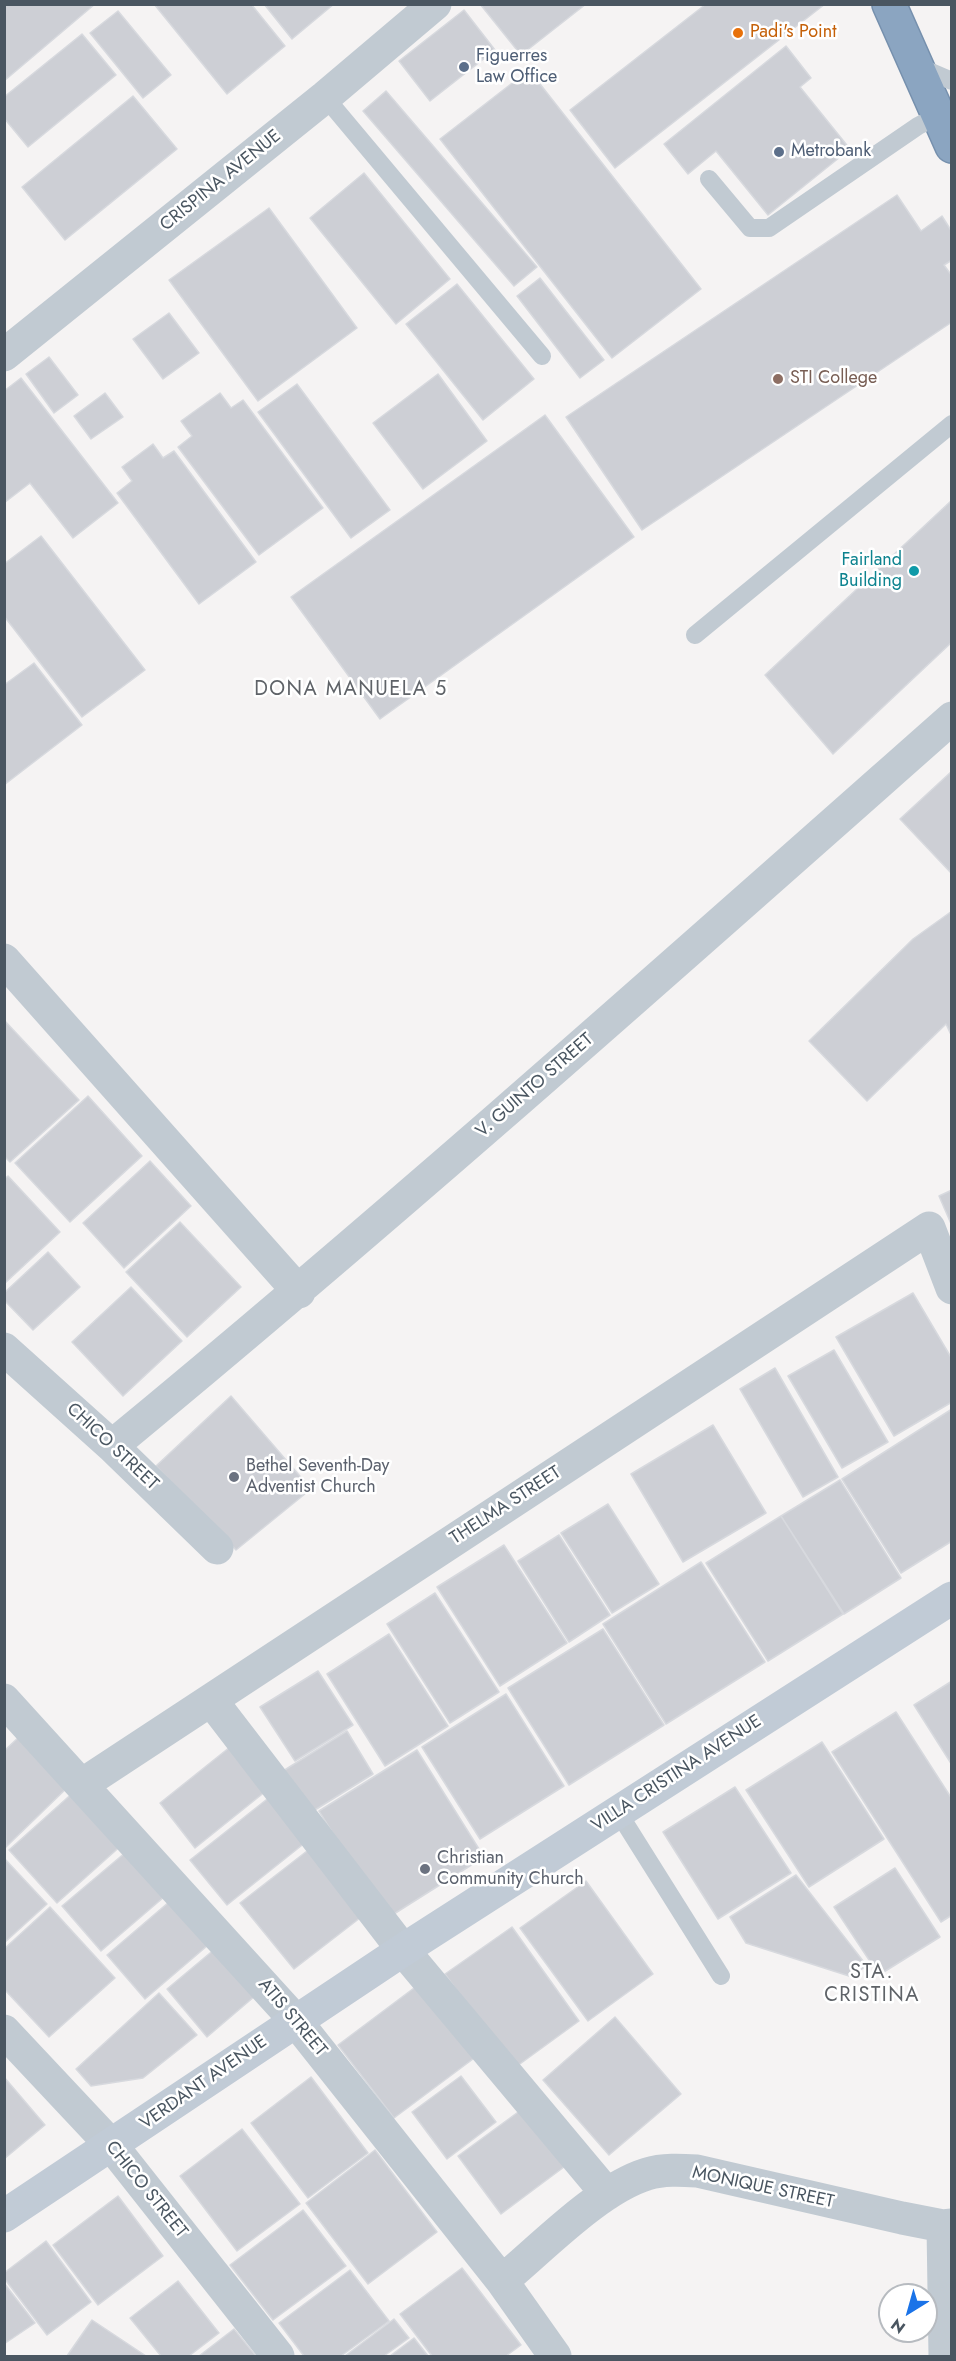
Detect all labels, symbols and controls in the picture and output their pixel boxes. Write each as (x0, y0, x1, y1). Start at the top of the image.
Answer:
place label: Padi's Point (750, 22, 837, 44)
marker: Padi's Point (731, 26, 745, 40)
place label: Figuerres Law Office (476, 46, 557, 88)
marker: Figuerres Law Office (457, 60, 471, 74)
street label: CRISPINA AVENUE (156, 126, 286, 236)
place label: Metrobank (791, 141, 871, 163)
marker: Metrobank (772, 145, 786, 159)
place label: STI College (790, 368, 877, 390)
marker: STI College (771, 372, 785, 386)
place label: Fairland Building (839, 550, 902, 592)
marker: Fairland Building (907, 564, 921, 578)
district label: DONA MANUELA 5 (254, 678, 448, 702)
street label: V. GUINTO STREET (472, 1029, 598, 1143)
street label: CHICO STREET (61, 1399, 163, 1495)
place label: Bethel Seventh-Day Adventist Church (246, 1456, 389, 1498)
street label: THELMA STREET (447, 1462, 565, 1550)
marker: Bethel Seventh-Day Adventist Church (227, 1470, 241, 1484)
street label: VILLA CRISTINA AVENUE (588, 1711, 766, 1837)
place label: Christian Community Church (437, 1848, 584, 1890)
marker: Christian Community Church (418, 1862, 432, 1876)
district label: STA. CRISTINA (824, 1961, 920, 2008)
street label: ATIS STREET (253, 1975, 331, 2061)
street label: VERDANT AVENUE (136, 2031, 272, 2135)
street label: CHICO STREET (100, 2137, 192, 2243)
street label: MONIQUE STREET (690, 2162, 836, 2214)
north arrow (878, 2283, 938, 2343)
text: N (886, 2313, 910, 2339)

